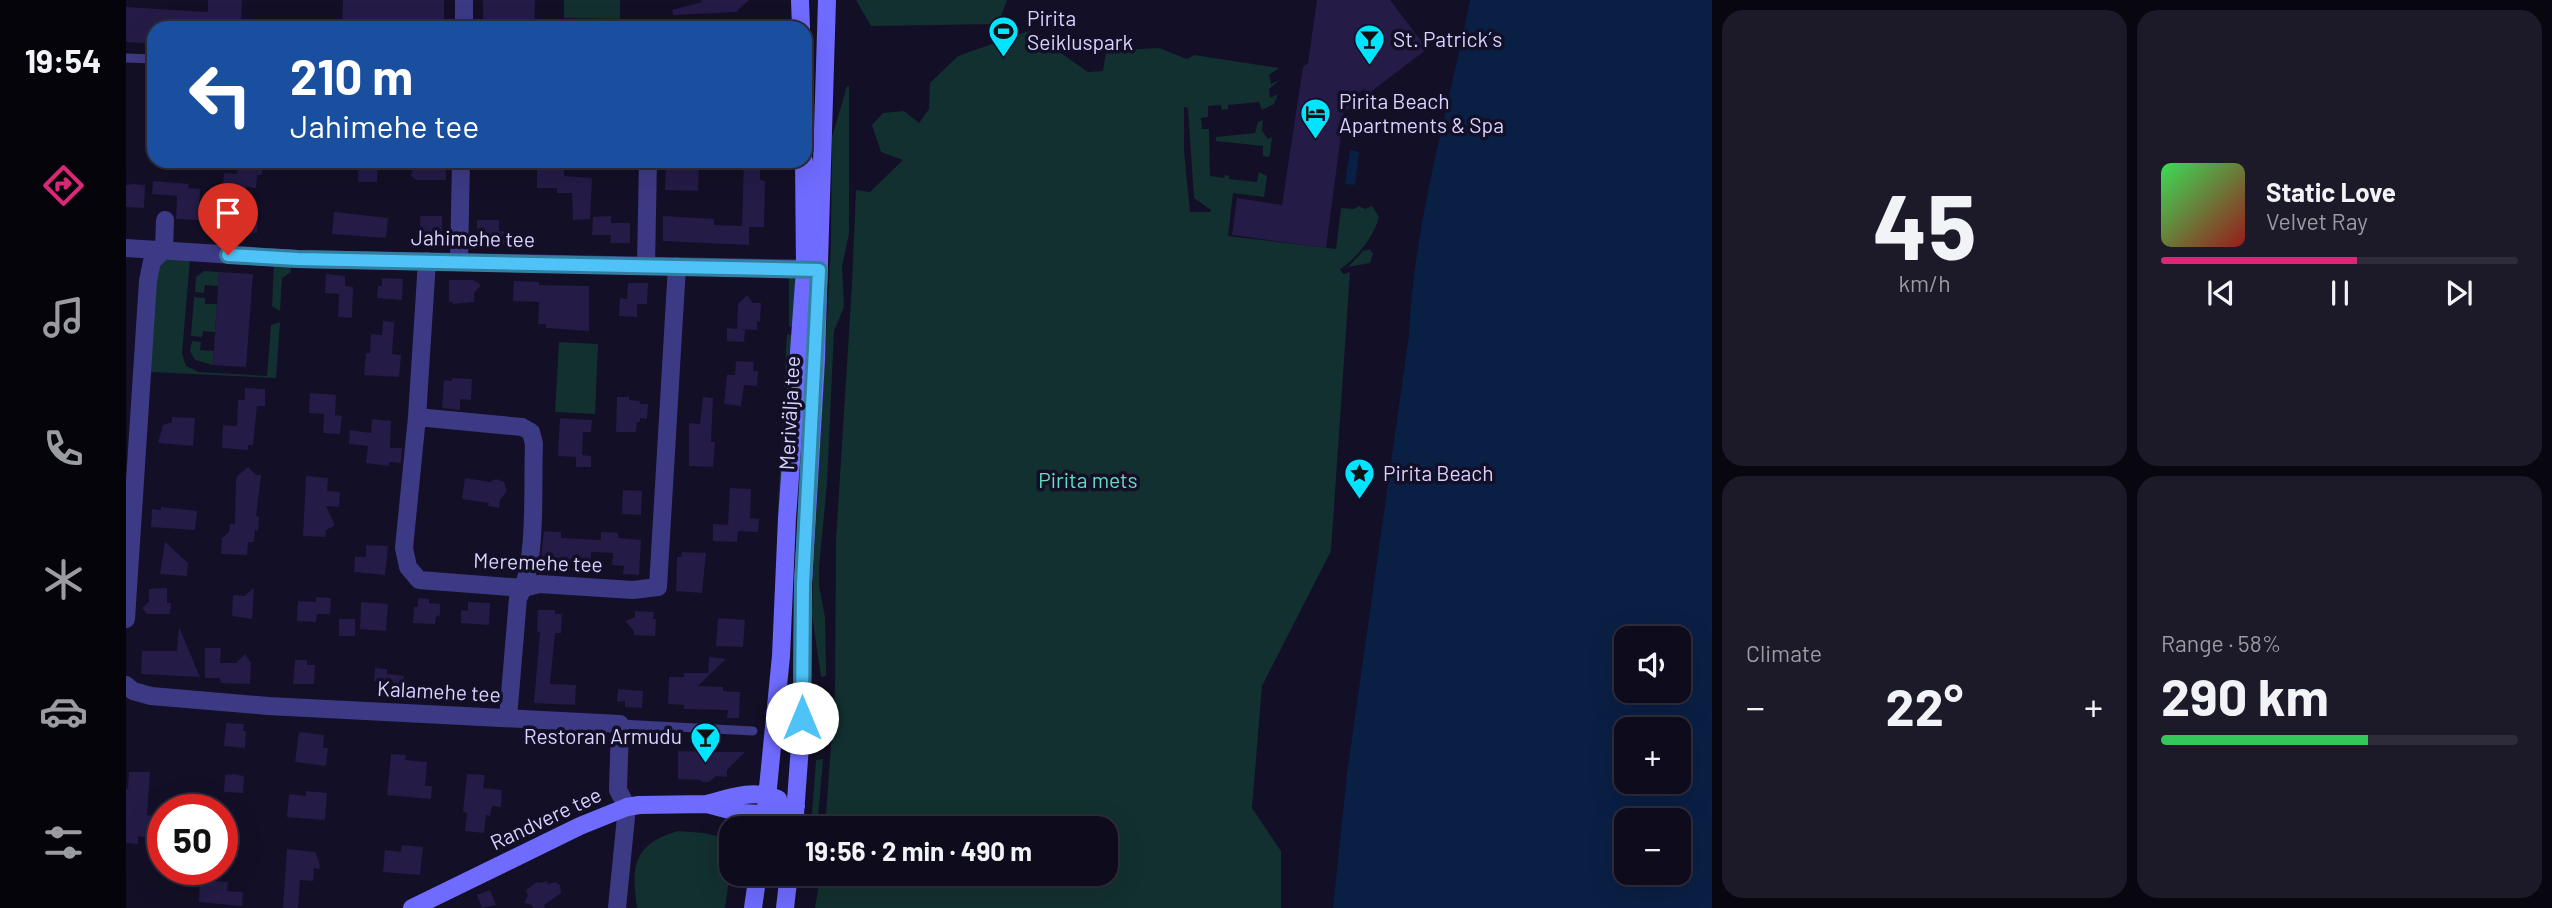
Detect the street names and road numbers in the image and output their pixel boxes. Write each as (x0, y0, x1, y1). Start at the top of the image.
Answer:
street label: Jahimehe tee (411, 224, 535, 251)
street label: Merivälja tee (773, 355, 804, 471)
street label: Meremehe tee (473, 547, 603, 576)
street label: Kalamehe tee (377, 675, 502, 706)
street label: Randvere tee (486, 781, 605, 854)

